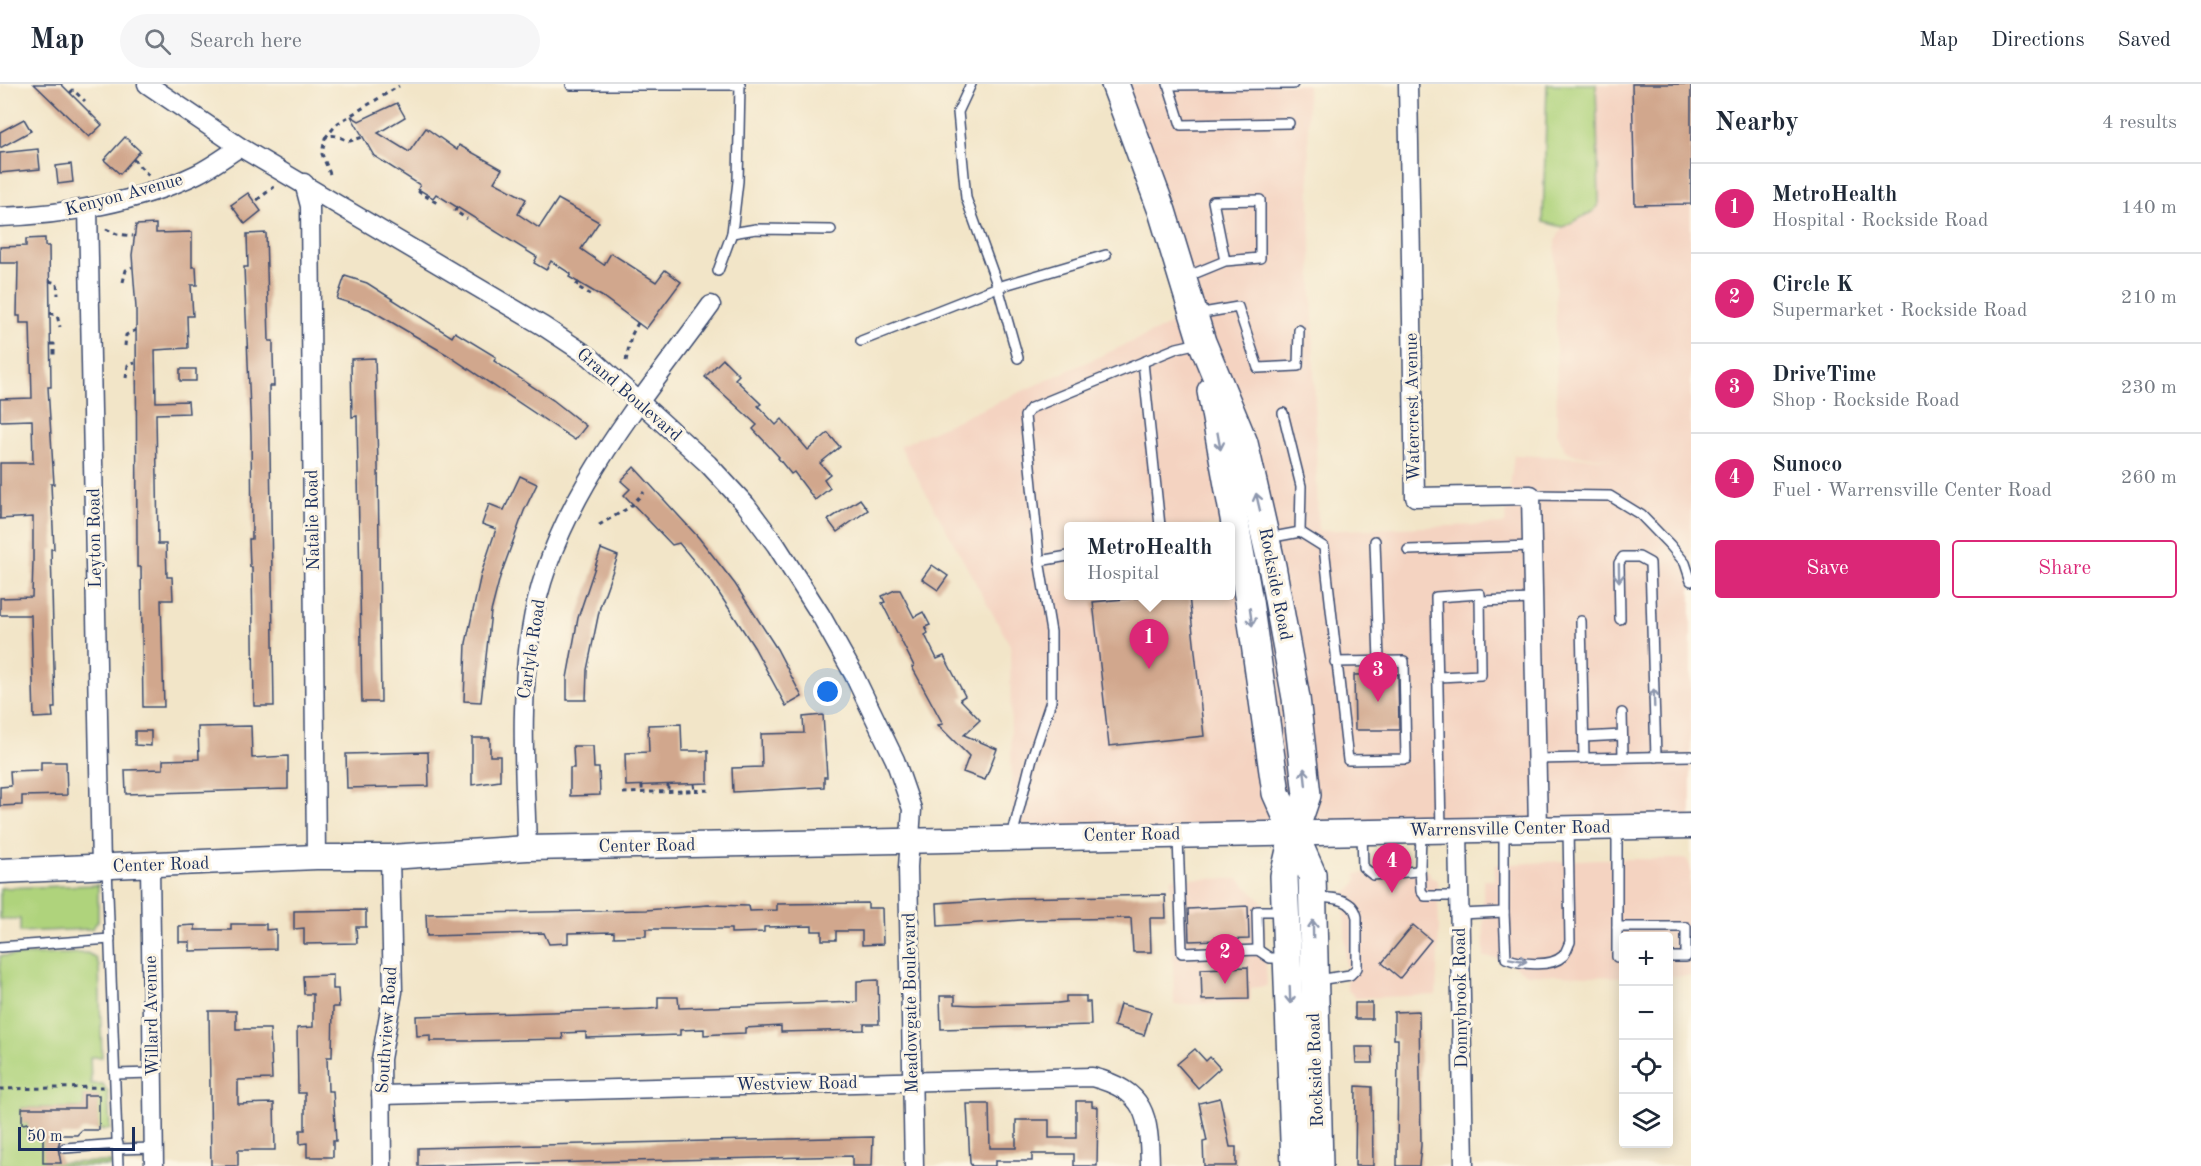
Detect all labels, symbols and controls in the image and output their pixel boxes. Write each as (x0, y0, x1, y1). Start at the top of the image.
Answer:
search box (120, 14, 540, 68)
icon: search (141, 25, 174, 58)
text: Map (30, 27, 84, 55)
text: Search here (189, 30, 302, 52)
text: Map (1919, 30, 1958, 51)
text: Directions (1991, 30, 2085, 51)
text: Saved (2118, 30, 2171, 51)
text: Nearby (1715, 110, 1799, 136)
text: 4 results (2102, 113, 2177, 133)
street label: Kenyon Avenue (63, 171, 185, 219)
text: MetroHealth (1772, 184, 1897, 206)
text: 1 (1729, 198, 1740, 218)
text: 140 m (2121, 198, 2177, 218)
text: Hospital · Rockside Road (1772, 211, 1988, 231)
text: Circle K (1772, 274, 1853, 296)
text: 2 (1729, 288, 1740, 308)
text: 210 m (2121, 288, 2177, 308)
text: Supermarket · Rockside Road (1772, 301, 2027, 321)
street label: Watercrest Avenue (1403, 333, 1423, 481)
street label: Grand Boulevard (573, 345, 685, 445)
text: DriveTime (1772, 364, 1876, 386)
text: 3 (1729, 378, 1740, 398)
text: 230 m (2121, 378, 2177, 398)
text: Shop · Rockside Road (1772, 391, 1960, 411)
one-way arrow (1214, 431, 1225, 450)
text: Sunoco (1772, 454, 1842, 476)
text: 4 (1729, 468, 1740, 488)
text: 260 m (2121, 468, 2177, 488)
street label: Natalie Road (303, 469, 323, 571)
text: Fuel · Warrensville Center Road (1772, 481, 2052, 501)
street label: Leyton Road (85, 488, 105, 588)
one-way arrow (1251, 493, 1263, 512)
popup (1064, 522, 1235, 600)
street label: Rockside Road (1255, 526, 1295, 642)
text: MetroHealth (1087, 537, 1212, 559)
button: Save (1715, 540, 1940, 598)
button: Share (1952, 540, 2177, 598)
one-way arrow (1613, 563, 1625, 583)
text: Hospital (1087, 564, 1159, 584)
street label: Carlyle Road (515, 598, 549, 700)
one-way arrow (1246, 607, 1257, 627)
pin: 1 (1130, 620, 1168, 669)
pin: 3 (1358, 652, 1398, 702)
your location (813, 677, 842, 706)
one-way arrow (1648, 689, 1659, 709)
one-way arrow (1299, 768, 1310, 788)
street label: Warrensville Center Road (1409, 818, 1611, 840)
street label: Center Road (1083, 825, 1181, 845)
street label: Center Road (598, 836, 696, 856)
pin: 4 (1372, 844, 1412, 893)
street label: Center Road (112, 854, 210, 876)
street label: Meadowgate Boulevard (900, 912, 922, 1094)
one-way arrow (1307, 920, 1318, 940)
street label: Donnybrook Road (1451, 927, 1471, 1069)
map controls (1619, 932, 1673, 1148)
button: + (1619, 932, 1673, 986)
pin: 2 (1206, 934, 1244, 984)
street label: Willard Avenue (142, 955, 162, 1077)
one-way arrow (1508, 955, 1527, 966)
street label: Southview Road (374, 966, 400, 1094)
one-way arrow (1285, 985, 1296, 1005)
button: − (1619, 986, 1673, 1040)
street label: Rockside Road (1305, 1012, 1327, 1128)
button: locate (1619, 1040, 1673, 1094)
street label: Westview Road (736, 1074, 858, 1094)
button: layers (1619, 1094, 1673, 1148)
scale bar (18, 1124, 135, 1152)
text: 50 m (27, 1129, 63, 1145)

